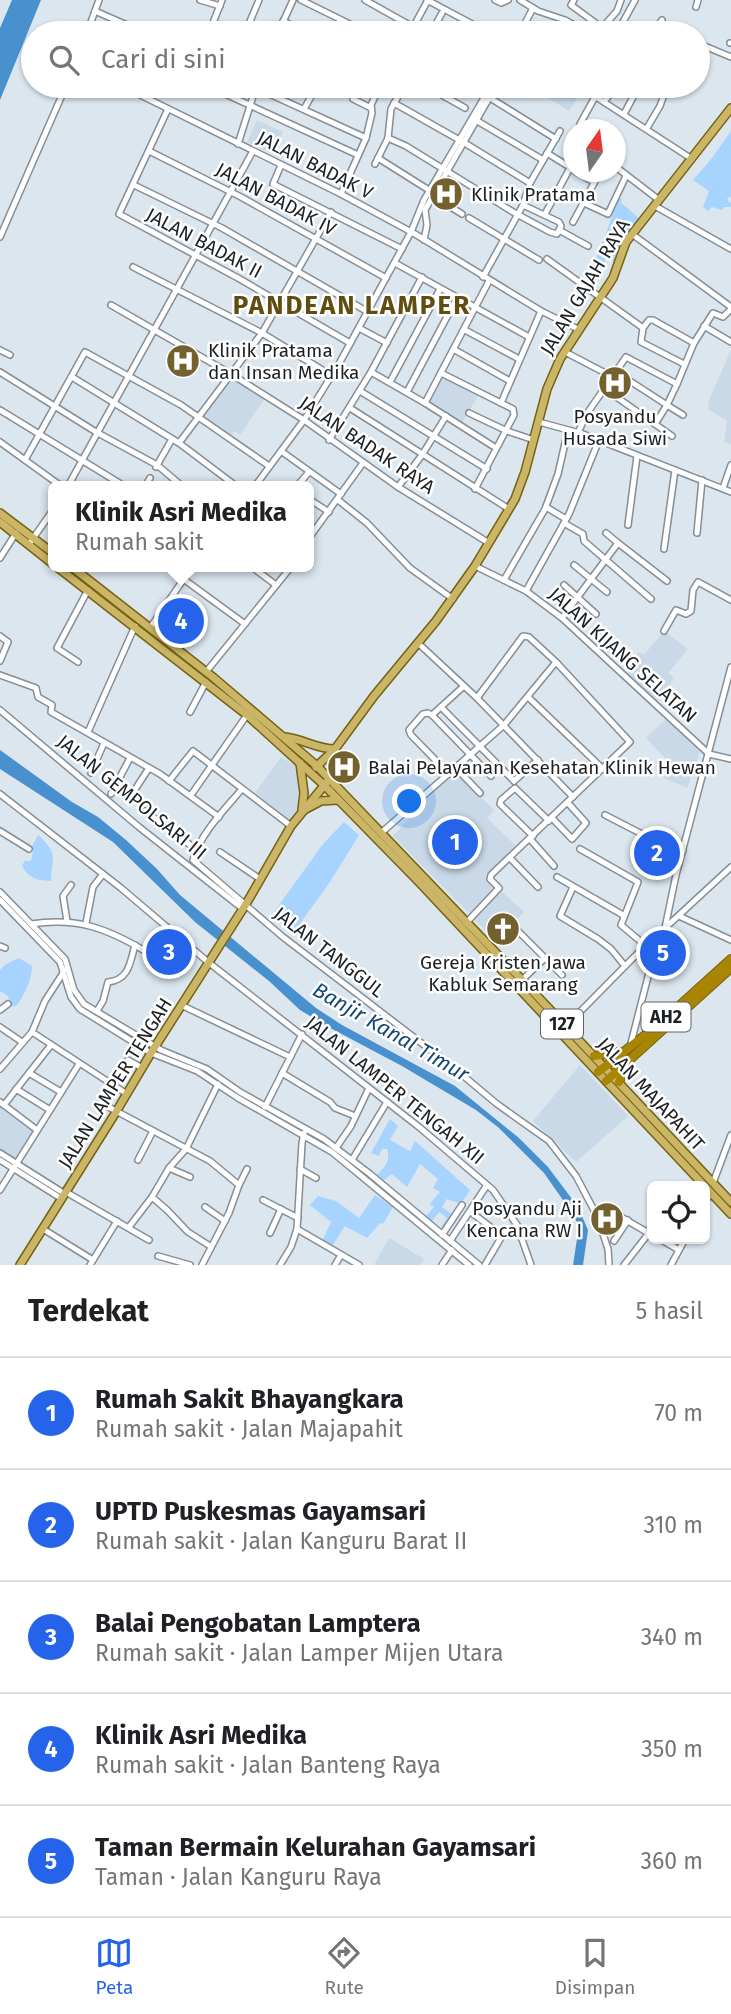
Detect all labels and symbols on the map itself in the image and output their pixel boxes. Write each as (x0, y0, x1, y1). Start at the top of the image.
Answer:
north arrow (563, 119, 626, 182)
street label: JALAN BADAK V (253, 126, 377, 204)
street label: JALAN BADAK IV (212, 158, 340, 241)
hospital icon: Klinik Pratama (427, 175, 465, 213)
place label: Klinik Pratama (471, 183, 596, 206)
street label: JALAN BADAK II (142, 203, 266, 283)
street label: JALAN GAJAH RAYA (535, 215, 635, 359)
district label: PANDEAN LAMPER (233, 290, 471, 321)
place label: Klinik Pratama dan Insan Medika (208, 339, 359, 384)
hospital icon: Klinik Pratama dan Insan Medika (164, 342, 202, 380)
hospital icon: Posyandu Husada Siwi (596, 364, 634, 402)
street label: JALAN BADAK RAYA (295, 391, 439, 499)
place label: Posyandu Husada Siwi (563, 405, 667, 450)
street label: JALAN KIJANG SELATAN (544, 582, 702, 728)
pin: 4 (158, 595, 204, 647)
street label: JALAN GEMPOLSARI III (53, 730, 211, 864)
hospital icon: Balai Pelayanan Kesehatan Klinik Hewan (325, 748, 363, 786)
place label: Balai Pelayanan Kesehatan Klinik Hewan (368, 756, 716, 779)
your location (392, 784, 426, 818)
pin: 1 (432, 816, 478, 868)
pin: 2 (634, 827, 680, 879)
street label: JALAN TANGGUL (269, 902, 389, 1003)
church icon: Gereja Kristen Jawa Kabluk Semarang (484, 910, 522, 948)
pin: 3 (146, 926, 192, 978)
pin: 5 (640, 927, 686, 979)
place label: Gereja Kristen Jawa Kabluk Semarang (420, 951, 586, 996)
water label: Banjir Kanal Timur (308, 977, 475, 1088)
street label: JALAN LAMPER TENGAH (53, 994, 177, 1172)
road number: AH2 (642, 1002, 690, 1032)
road number: 127 (541, 1009, 583, 1038)
street label: JALAN LAMPER TENGAH XII (301, 1011, 489, 1169)
street label: JALAN MAJAPAHIT (593, 1033, 709, 1156)
place label: Posyandu Aji Kencana RW I (466, 1197, 582, 1242)
hospital icon: Posyandu Aji Kencana RW I (588, 1200, 626, 1238)

